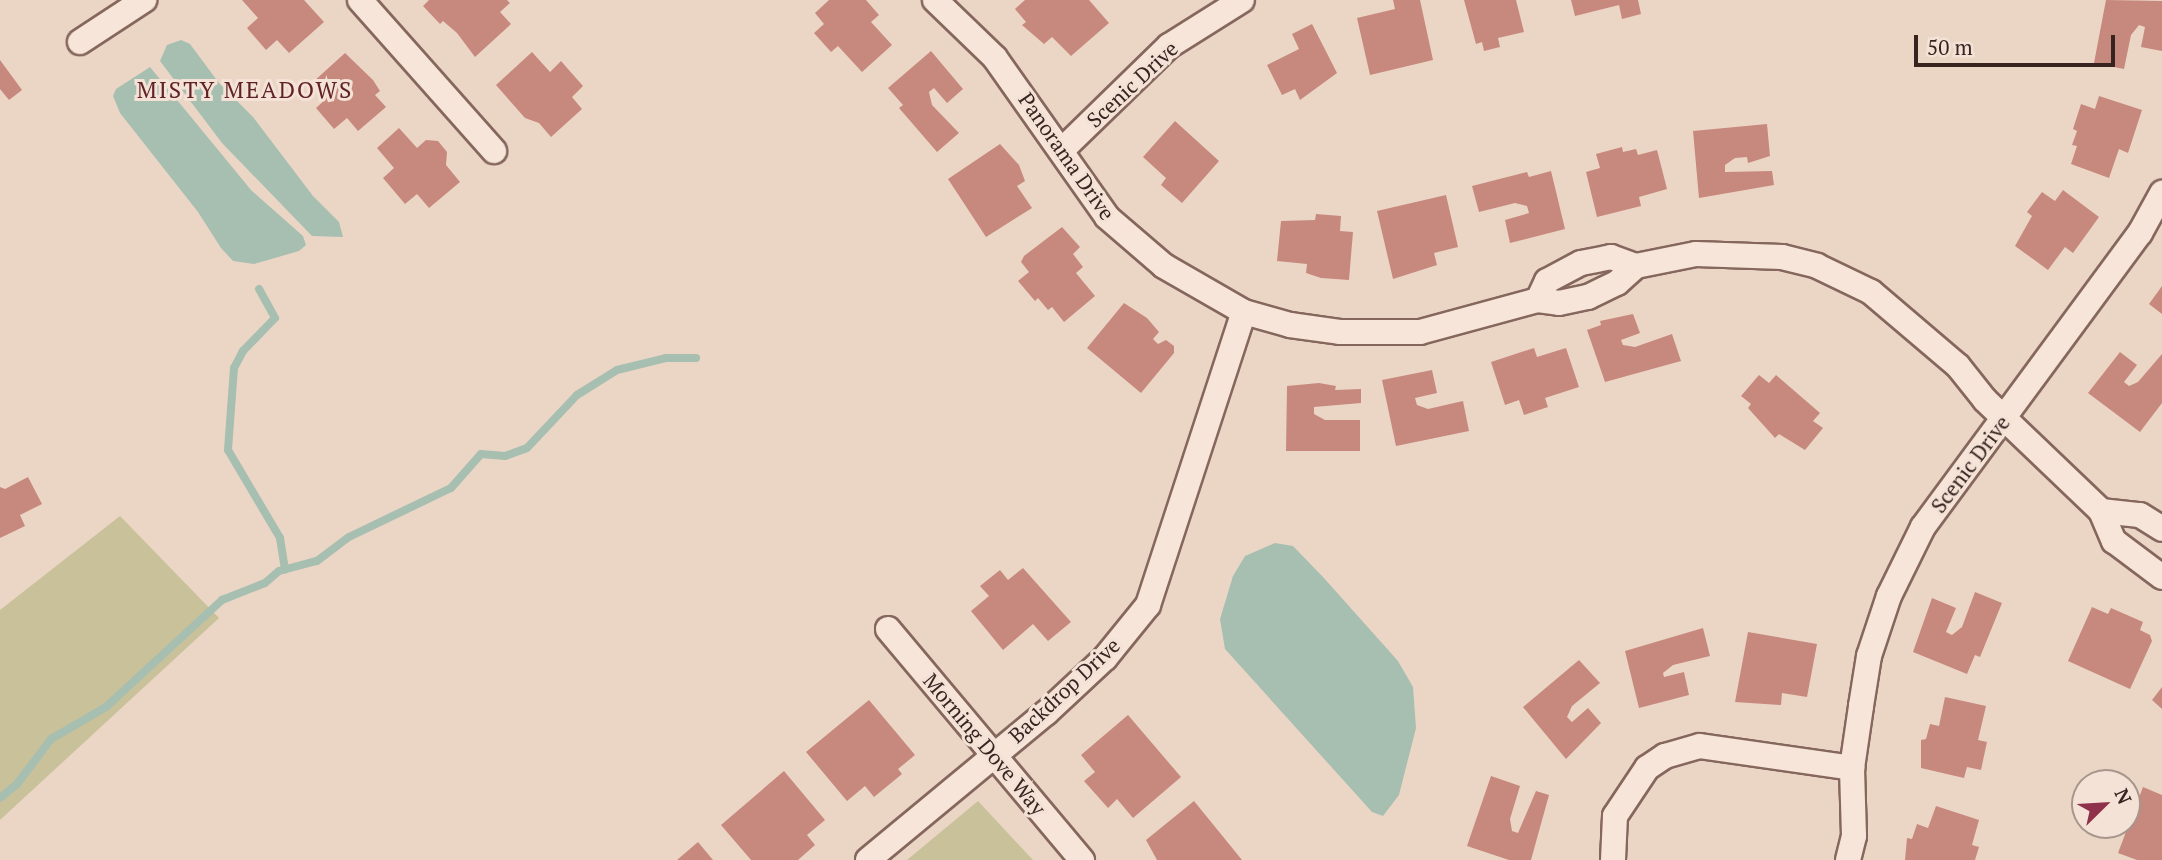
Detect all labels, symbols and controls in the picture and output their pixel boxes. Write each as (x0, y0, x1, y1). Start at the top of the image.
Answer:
scale bar (1917, 21, 2118, 65)
text: 50 m (1927, 33, 1973, 61)
street label: Scenic Drive (1081, 36, 1183, 132)
district label: MISTY MEADOWS (138, 76, 352, 104)
street label: Panorama Drive (1014, 87, 1120, 225)
street label: Scenic Drive (1925, 410, 2015, 518)
street label: Backdrop Drive (1003, 632, 1125, 748)
street label: Morning Dove Way (919, 668, 1051, 820)
north arrow (2071, 769, 2141, 839)
text: N (2109, 784, 2138, 808)

